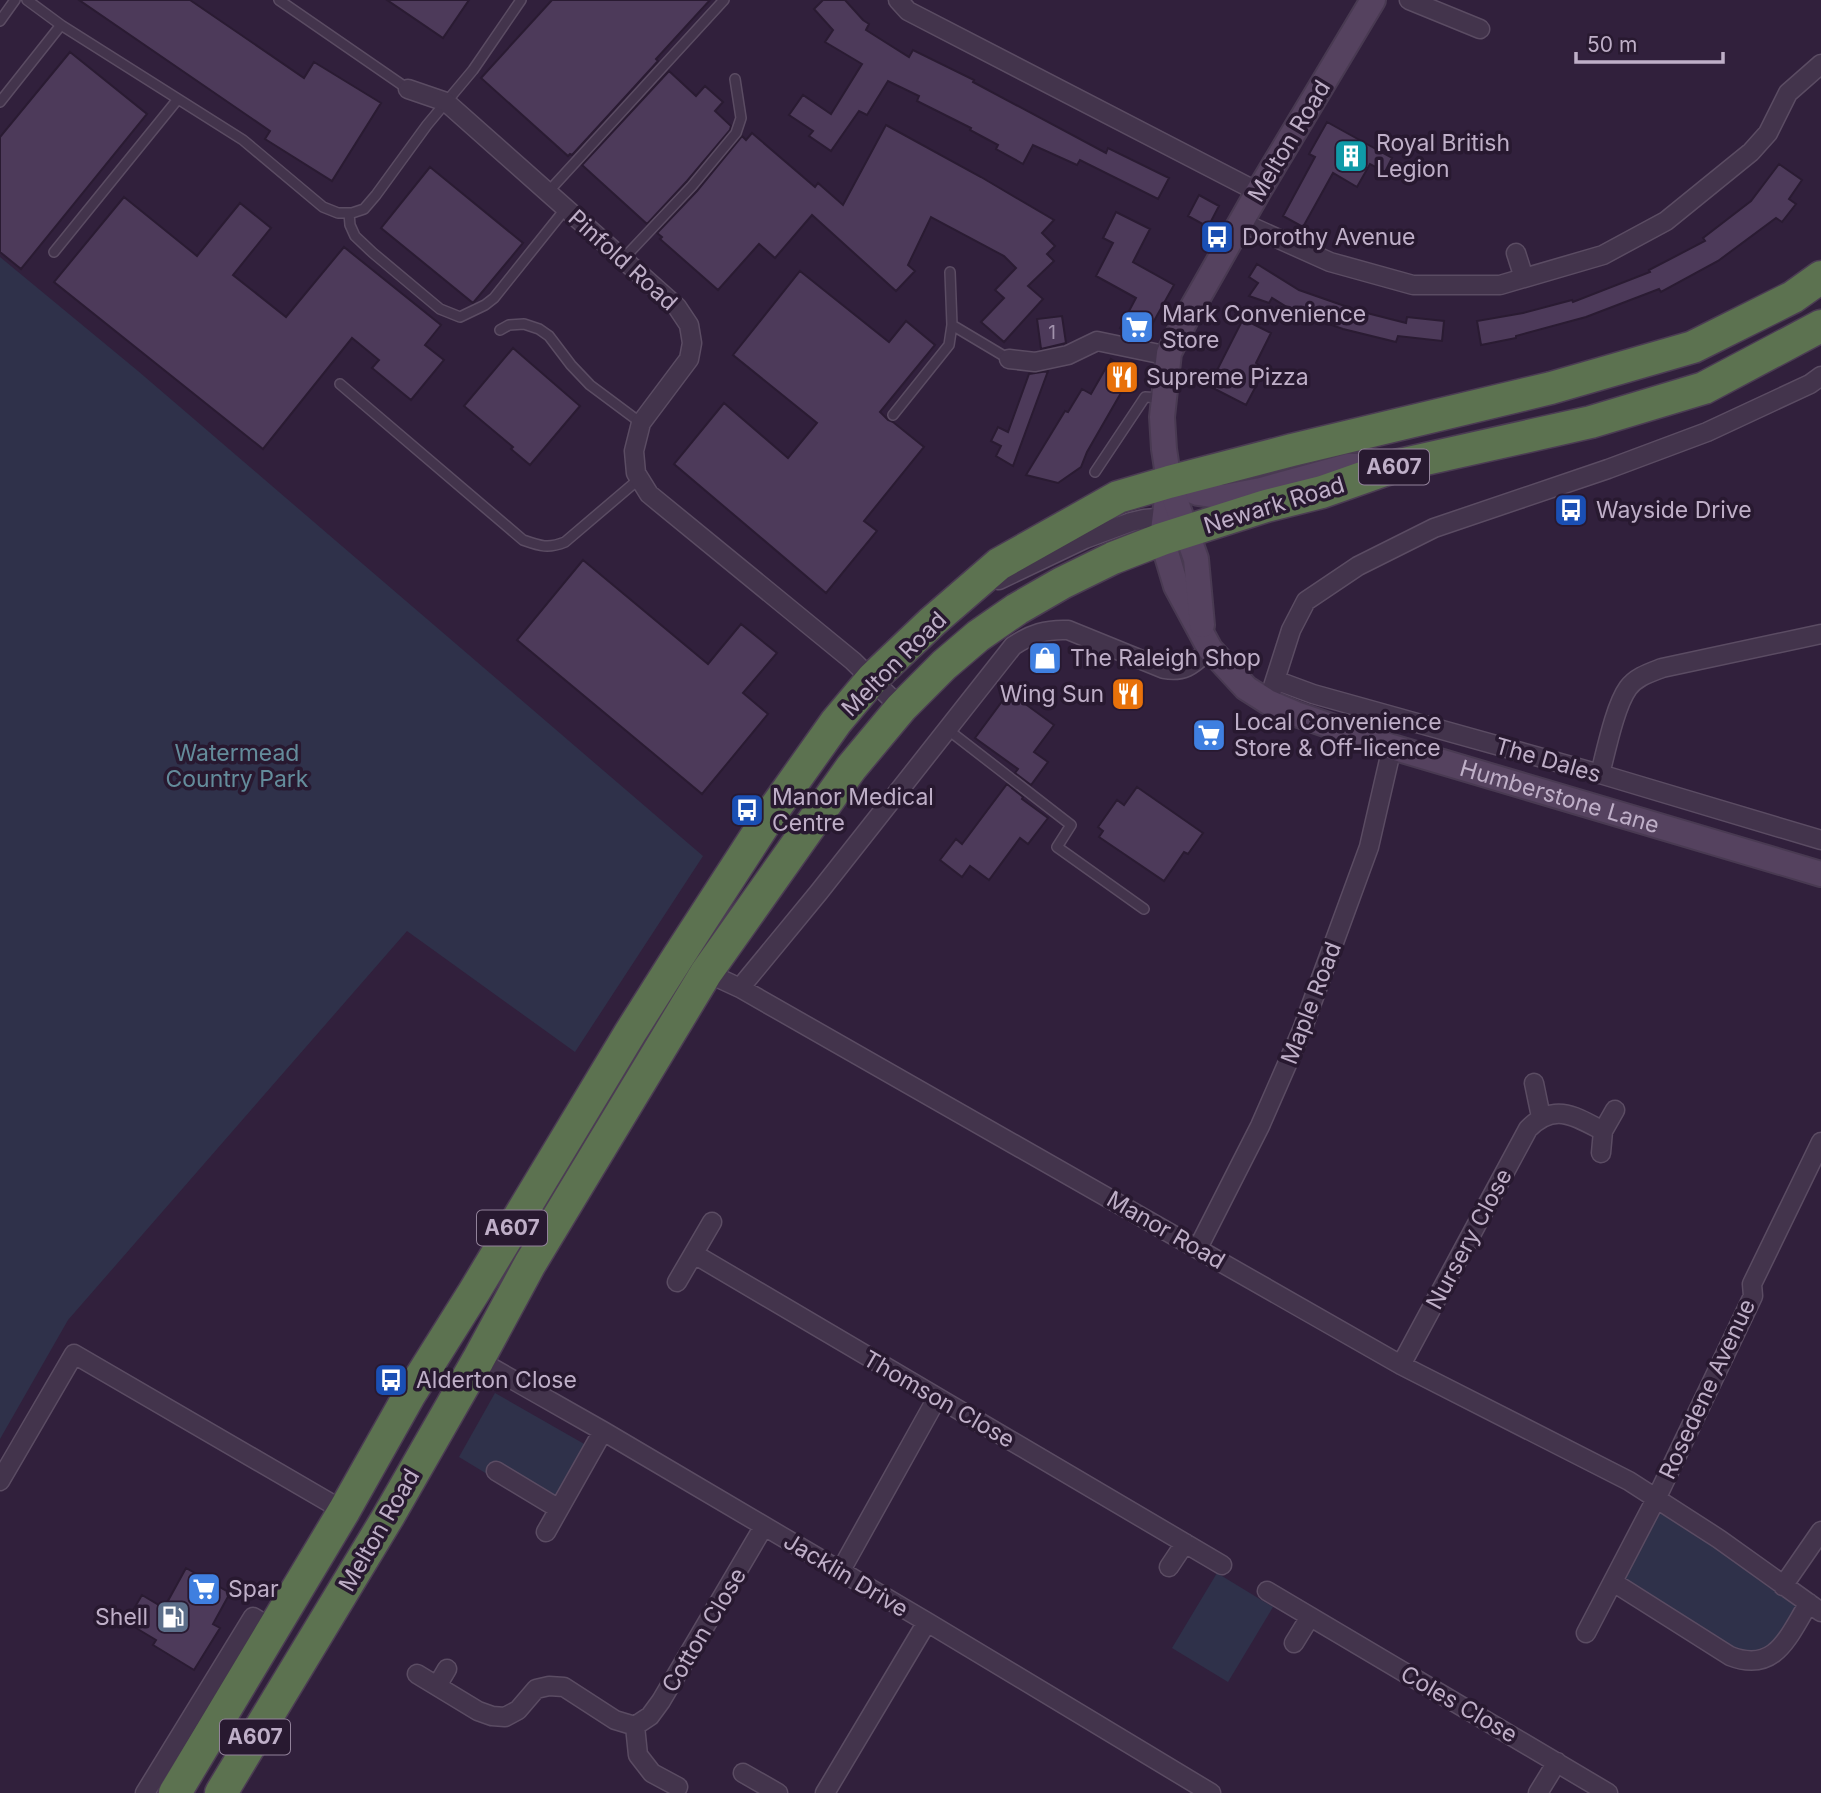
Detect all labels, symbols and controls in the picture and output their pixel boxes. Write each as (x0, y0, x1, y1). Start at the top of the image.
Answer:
scale bar (1576, 21, 1723, 65)
text: 50 m (1587, 32, 1637, 57)
street label: Melton Road (1242, 75, 1336, 207)
place label: Royal British Legion (1376, 129, 1510, 183)
building icon: Royal British Legion (1332, 137, 1370, 175)
street label: Pinfold Road (563, 204, 683, 316)
bus stop icon: Dorothy Avenue (1198, 218, 1236, 256)
place label: Dorothy Avenue (1242, 223, 1415, 251)
place label: Mark Convenience Store (1162, 300, 1366, 354)
supermarket icon: Mark Convenience Store (1118, 308, 1156, 346)
house number: 1 (1048, 321, 1056, 344)
restaurant icon: Supreme Pizza (1103, 358, 1141, 396)
place label: Supreme Pizza (1146, 363, 1309, 391)
road number: A607 (1359, 449, 1429, 484)
street label: Newark Road (1200, 470, 1348, 540)
bus stop icon: Wayside Drive (1552, 491, 1590, 529)
place label: Wayside Drive (1596, 496, 1752, 524)
street label: Melton Road (836, 606, 952, 722)
shop icon: The Raleigh Shop (1026, 639, 1064, 677)
place label: The Raleigh Shop (1070, 644, 1261, 672)
restaurant icon: Wing Sun (1109, 675, 1147, 713)
place label: Wing Sun (1000, 680, 1104, 708)
place label: Local Convenience Store & Off-licence (1234, 708, 1442, 762)
supermarket icon: Local Convenience Store & Off-licence (1190, 716, 1228, 754)
street label: The Dales (1492, 732, 1604, 788)
park label: Watermead Country Park (166, 739, 309, 793)
street label: Humberstone Lane (1457, 754, 1663, 839)
place label: Manor Medical Centre (772, 783, 934, 837)
bus stop icon: Manor Medical Centre (728, 791, 766, 829)
street label: Maple Road (1275, 938, 1347, 1068)
street label: Nursery Close (1420, 1164, 1518, 1314)
street label: Manor Road (1102, 1185, 1230, 1275)
road number: A607 (477, 1210, 547, 1246)
street label: Rosedene Avenue (1653, 1294, 1761, 1484)
street label: Thomson Close (858, 1344, 1020, 1454)
bus stop icon: Alderton Close (372, 1361, 410, 1399)
place label: Alderton Close (416, 1366, 577, 1394)
street label: Melton Road (333, 1464, 425, 1596)
street label: Jacklin Drive (779, 1527, 913, 1623)
street label: Cotton Close (656, 1563, 752, 1697)
supermarket icon: Spar (185, 1570, 223, 1608)
place label: Spar (228, 1575, 279, 1603)
fuel station icon: Shell (154, 1598, 192, 1636)
place label: Shell (95, 1603, 148, 1631)
street label: Coles Close (1396, 1659, 1522, 1749)
road number: A607 (220, 1720, 290, 1754)

